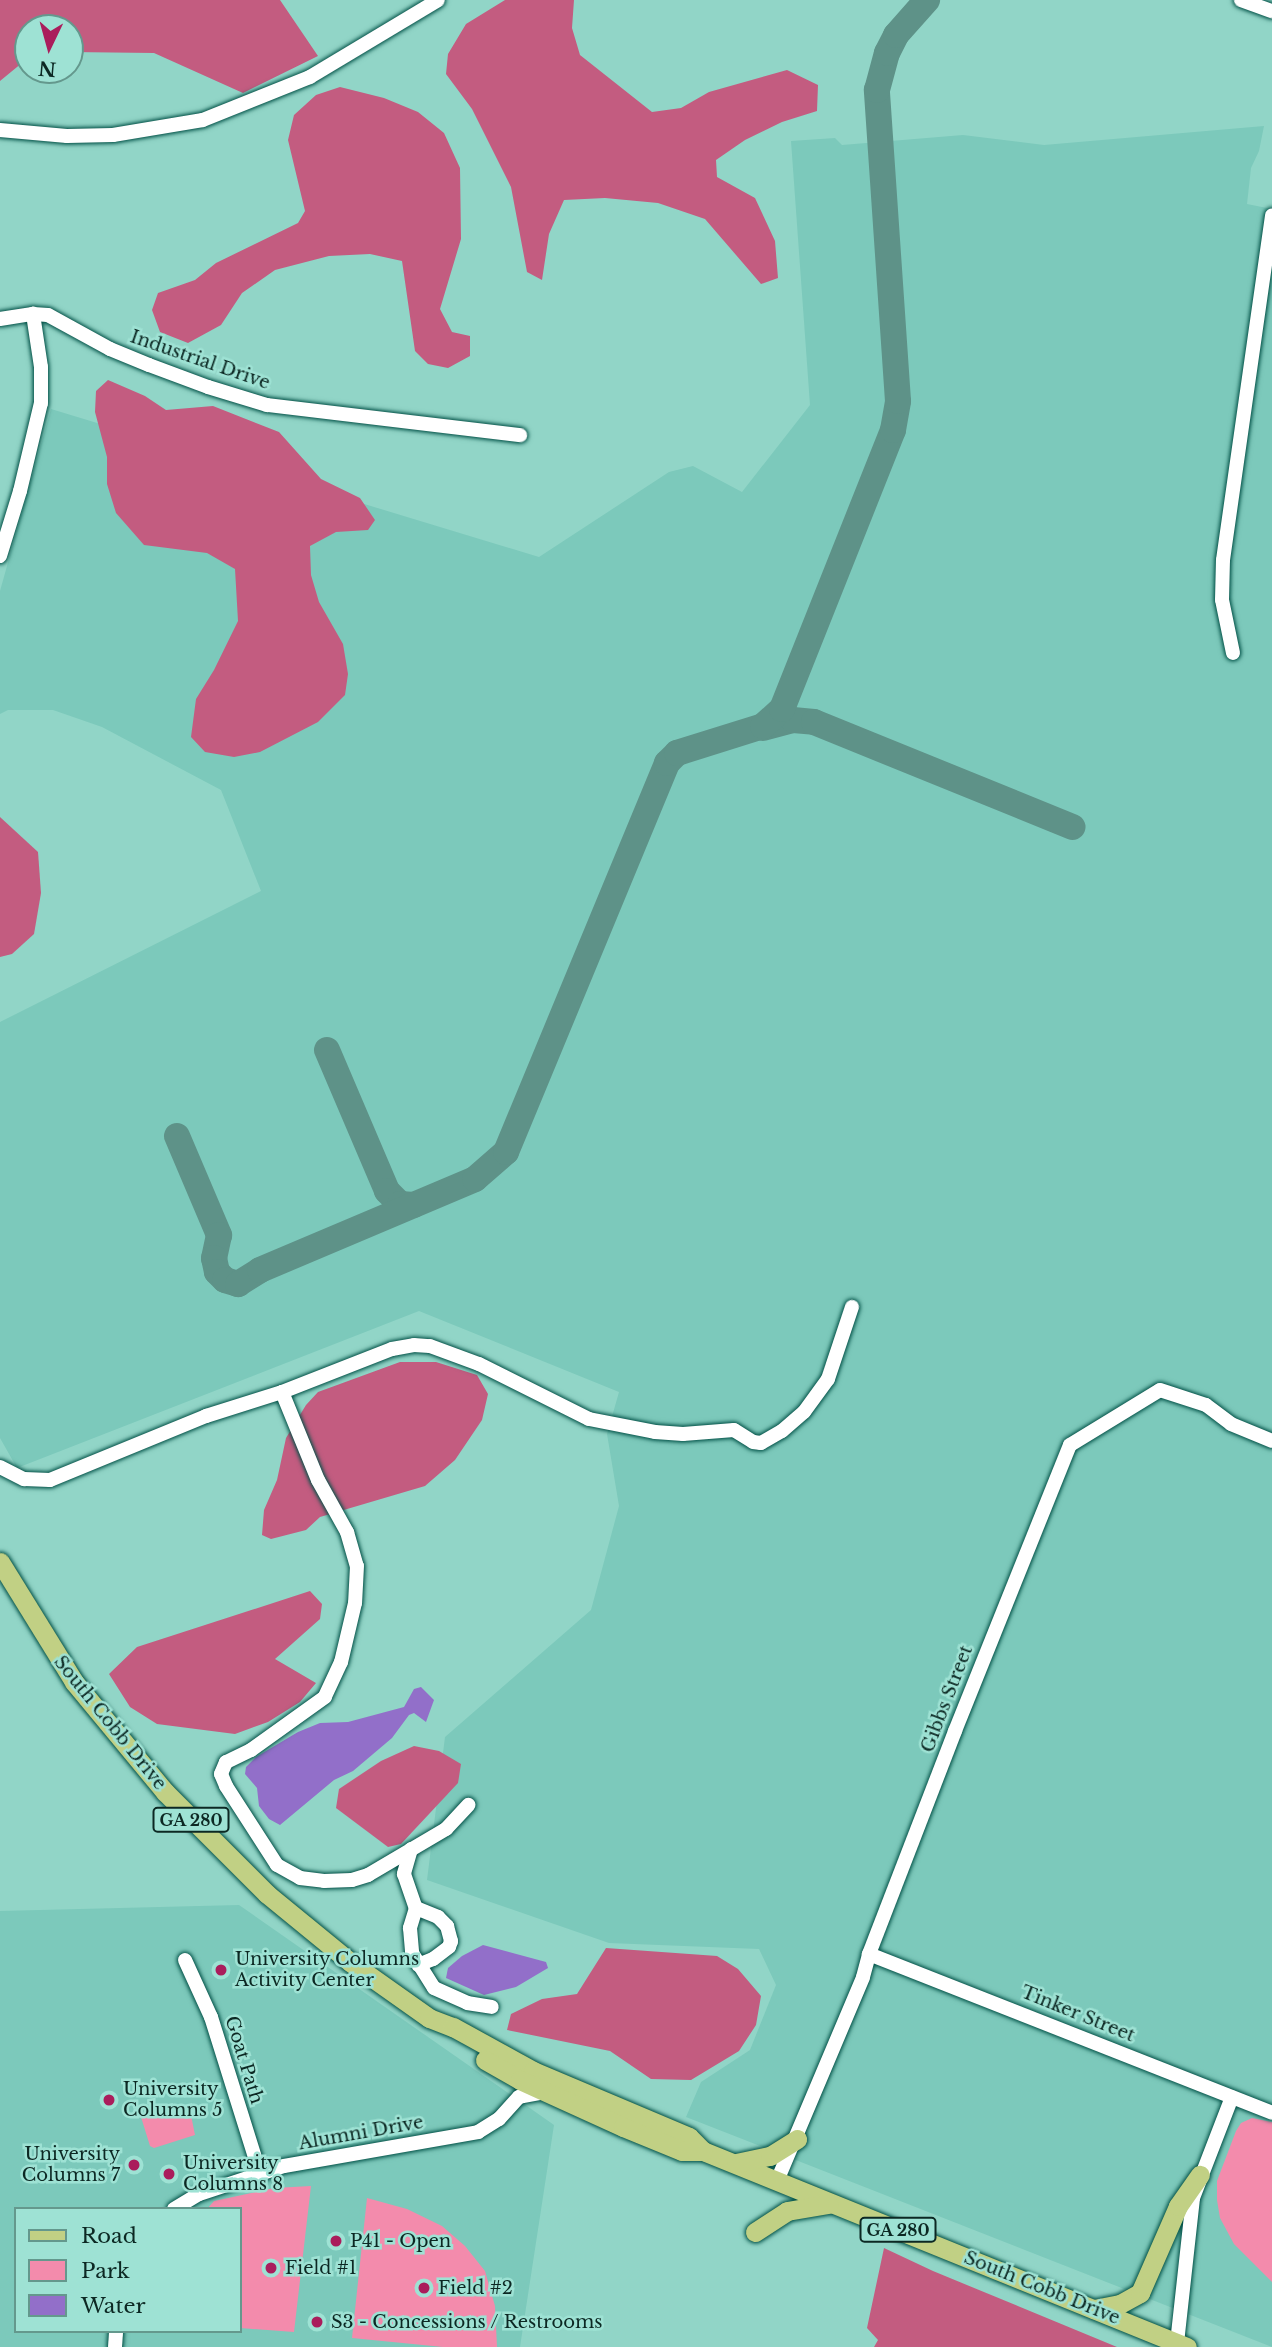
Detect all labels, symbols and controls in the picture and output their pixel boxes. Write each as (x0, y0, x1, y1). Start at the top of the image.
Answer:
north arrow (14, 14, 84, 84)
text: N (37, 56, 57, 81)
street label: Industrial Drive (127, 326, 273, 394)
street label: Gibbs Street (917, 1642, 977, 1756)
street label: South Cobb Drive (49, 1652, 171, 1794)
road number: GA 280 (151, 1808, 231, 1832)
place label: University Columns Activity Center (235, 1949, 420, 1992)
marker: University Columns Activity Center (213, 1962, 229, 1978)
street label: Tinker Street (1018, 1981, 1138, 2047)
street label: Goat Path (220, 2013, 268, 2107)
place label: University Columns 5 (123, 2079, 222, 2122)
marker: University Columns 5 (101, 2092, 117, 2108)
street label: Alumni Drive (297, 2111, 425, 2155)
place label: University Columns 7 (22, 2144, 120, 2186)
place label: University Columns 8 (183, 2153, 283, 2196)
marker: University Columns 7 (126, 2157, 142, 2173)
marker: University Columns 8 (161, 2166, 177, 2182)
legend (14, 2207, 242, 2333)
road number: GA 280 (858, 2218, 938, 2242)
text: Road (81, 2223, 137, 2249)
place label: P41 - Open (350, 2230, 451, 2252)
marker: P41 - Open (328, 2233, 344, 2249)
street label: South Cobb Drive (961, 2247, 1123, 2329)
place label: Field #1 (285, 2257, 357, 2279)
text: Park (81, 2258, 130, 2284)
marker: Field #1 (263, 2260, 279, 2276)
place label: Field #2 (438, 2277, 513, 2299)
marker: Field #2 (416, 2280, 432, 2296)
text: Water (81, 2293, 145, 2319)
place label: S3 - Concessions / Restrooms (331, 2311, 603, 2333)
marker: S3 - Concessions / Restrooms (309, 2314, 325, 2330)

